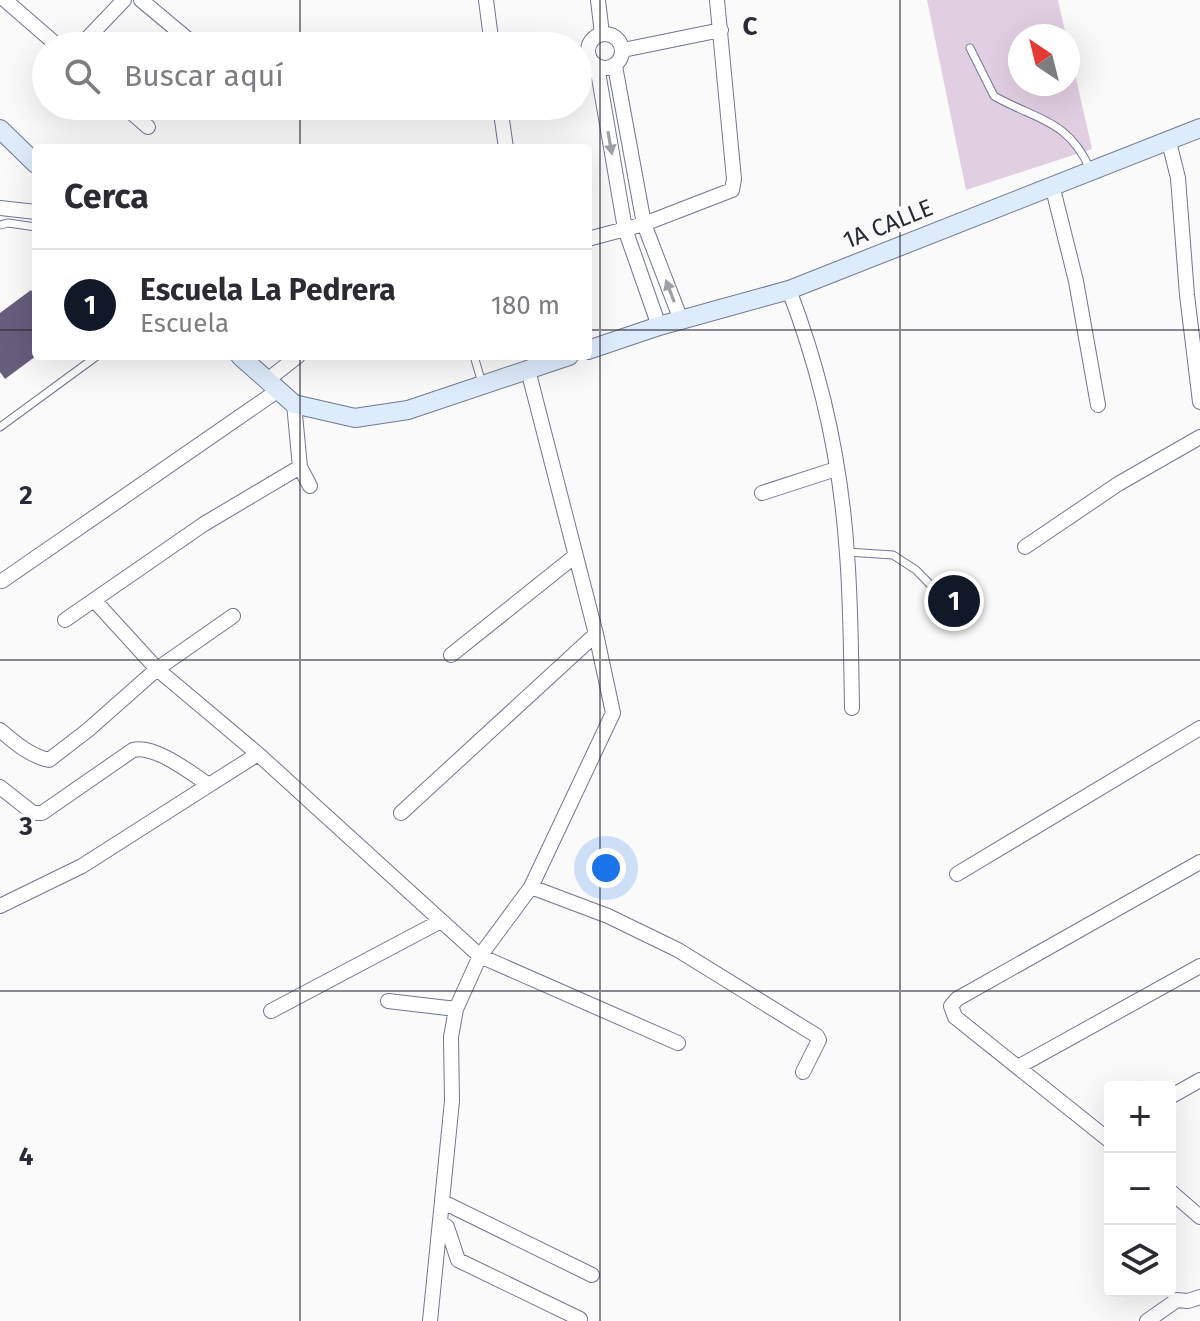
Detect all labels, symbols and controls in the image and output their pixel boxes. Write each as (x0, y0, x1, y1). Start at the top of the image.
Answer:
text: C (743, 11, 758, 42)
north arrow (1008, 24, 1080, 96)
search box (32, 32, 592, 120)
icon: search (60, 54, 104, 98)
text: Buscar aquí (124, 58, 284, 94)
one-way arrow (605, 131, 617, 156)
text: Cerca (64, 176, 149, 217)
street label: 1A CALLE (839, 193, 937, 255)
text: Escuela La Pedrera (140, 272, 396, 308)
one-way arrow (663, 279, 676, 303)
text: 1 (84, 290, 96, 321)
text: 180 m (491, 290, 560, 321)
text: Escuela (140, 308, 229, 339)
text: 2 (19, 480, 33, 511)
pin: 1 (928, 571, 980, 631)
text: 3 (18, 811, 33, 842)
your location (586, 848, 626, 888)
map controls (1104, 1081, 1176, 1297)
button: + (1104, 1081, 1176, 1153)
text: 4 (19, 1141, 34, 1172)
button: − (1104, 1153, 1176, 1225)
button: layers (1104, 1225, 1176, 1297)

